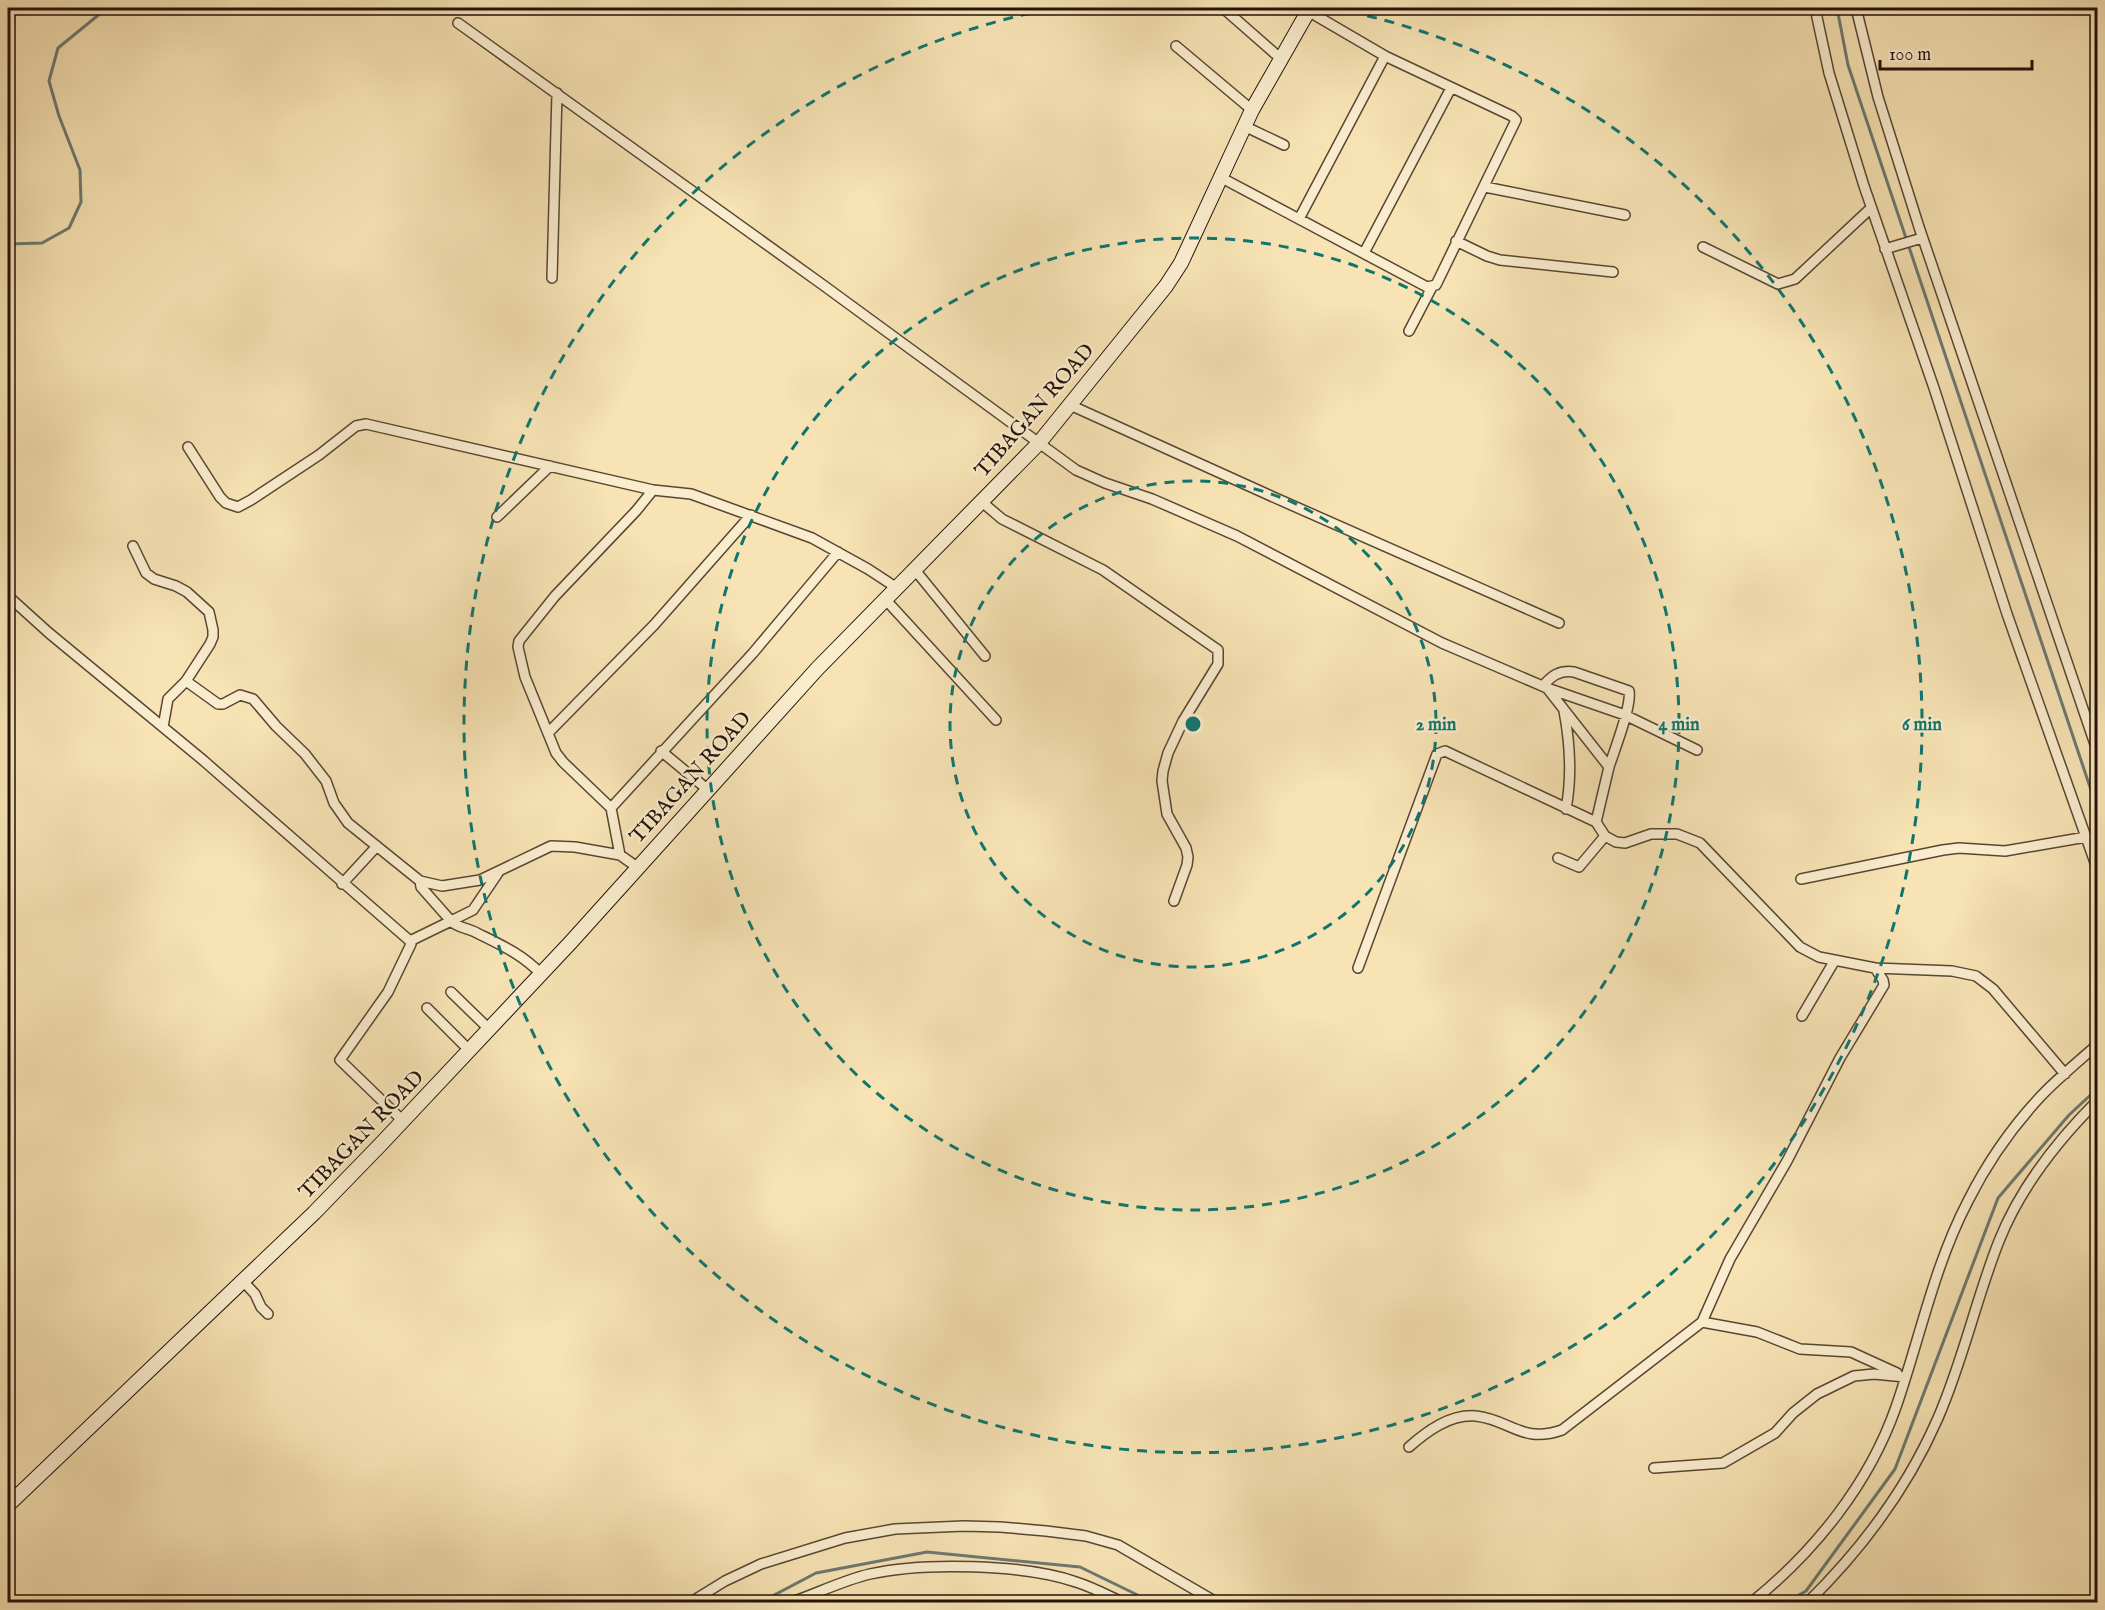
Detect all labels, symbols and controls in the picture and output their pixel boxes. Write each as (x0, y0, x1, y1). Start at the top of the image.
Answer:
scale bar (1880, 33, 2032, 71)
text: 100 m (1889, 44, 1931, 67)
street label: TIBAGAN ROAD (969, 338, 1101, 484)
street label: TIBAGAN ROAD (624, 706, 758, 850)
centre of rings (1183, 714, 1203, 734)
text: 2 min (1416, 714, 1457, 737)
text: 4 min (1658, 714, 1700, 737)
text: 6 min (1902, 714, 1942, 737)
street label: TIBAGAN ROAD (294, 1065, 431, 1205)

